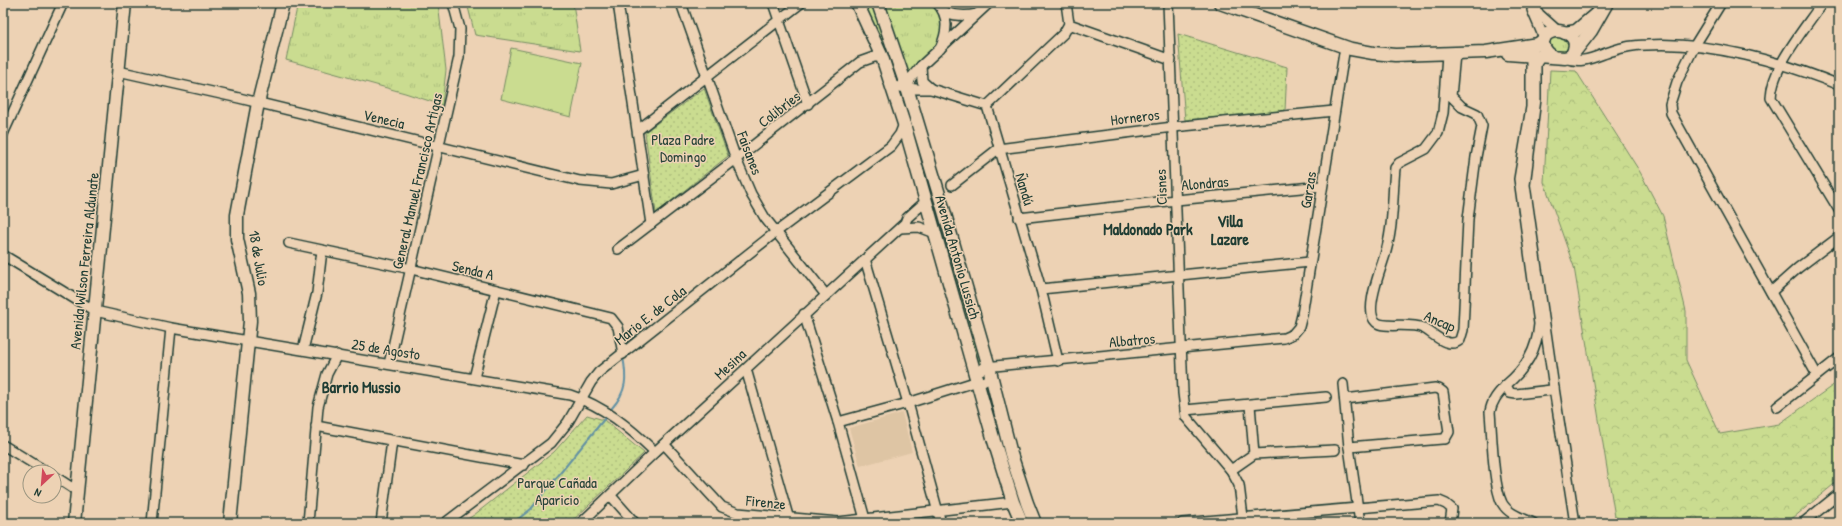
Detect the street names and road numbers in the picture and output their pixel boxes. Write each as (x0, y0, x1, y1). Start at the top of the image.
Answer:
street label: Colibríes (753, 86, 805, 132)
street label: General Manuel Francisco Artigas (386, 91, 448, 271)
street label: Venecia (361, 104, 407, 134)
street label: Horneros (1109, 104, 1161, 130)
street label: Faisanes (732, 127, 768, 178)
street label: Cisnes (1150, 168, 1172, 205)
street label: Ñandú (1010, 170, 1040, 208)
street label: Alondras (1180, 170, 1230, 196)
street label: Garzas (1295, 170, 1321, 210)
street label: Avenida Wilson Ferreira Aldunate (64, 171, 104, 351)
street label: Avenida Antonio Lussich (930, 193, 986, 321)
street label: 18 de Julio (244, 229, 274, 287)
street label: Senda A (450, 255, 497, 285)
street label: Mario E. de Cola (610, 280, 690, 350)
street label: Ancap (1421, 305, 1459, 337)
street label: Albatros (1108, 328, 1156, 352)
street label: 25 de Agosto (350, 333, 422, 365)
street label: Mesina (709, 344, 751, 384)
street label: Firenze (744, 489, 787, 515)

